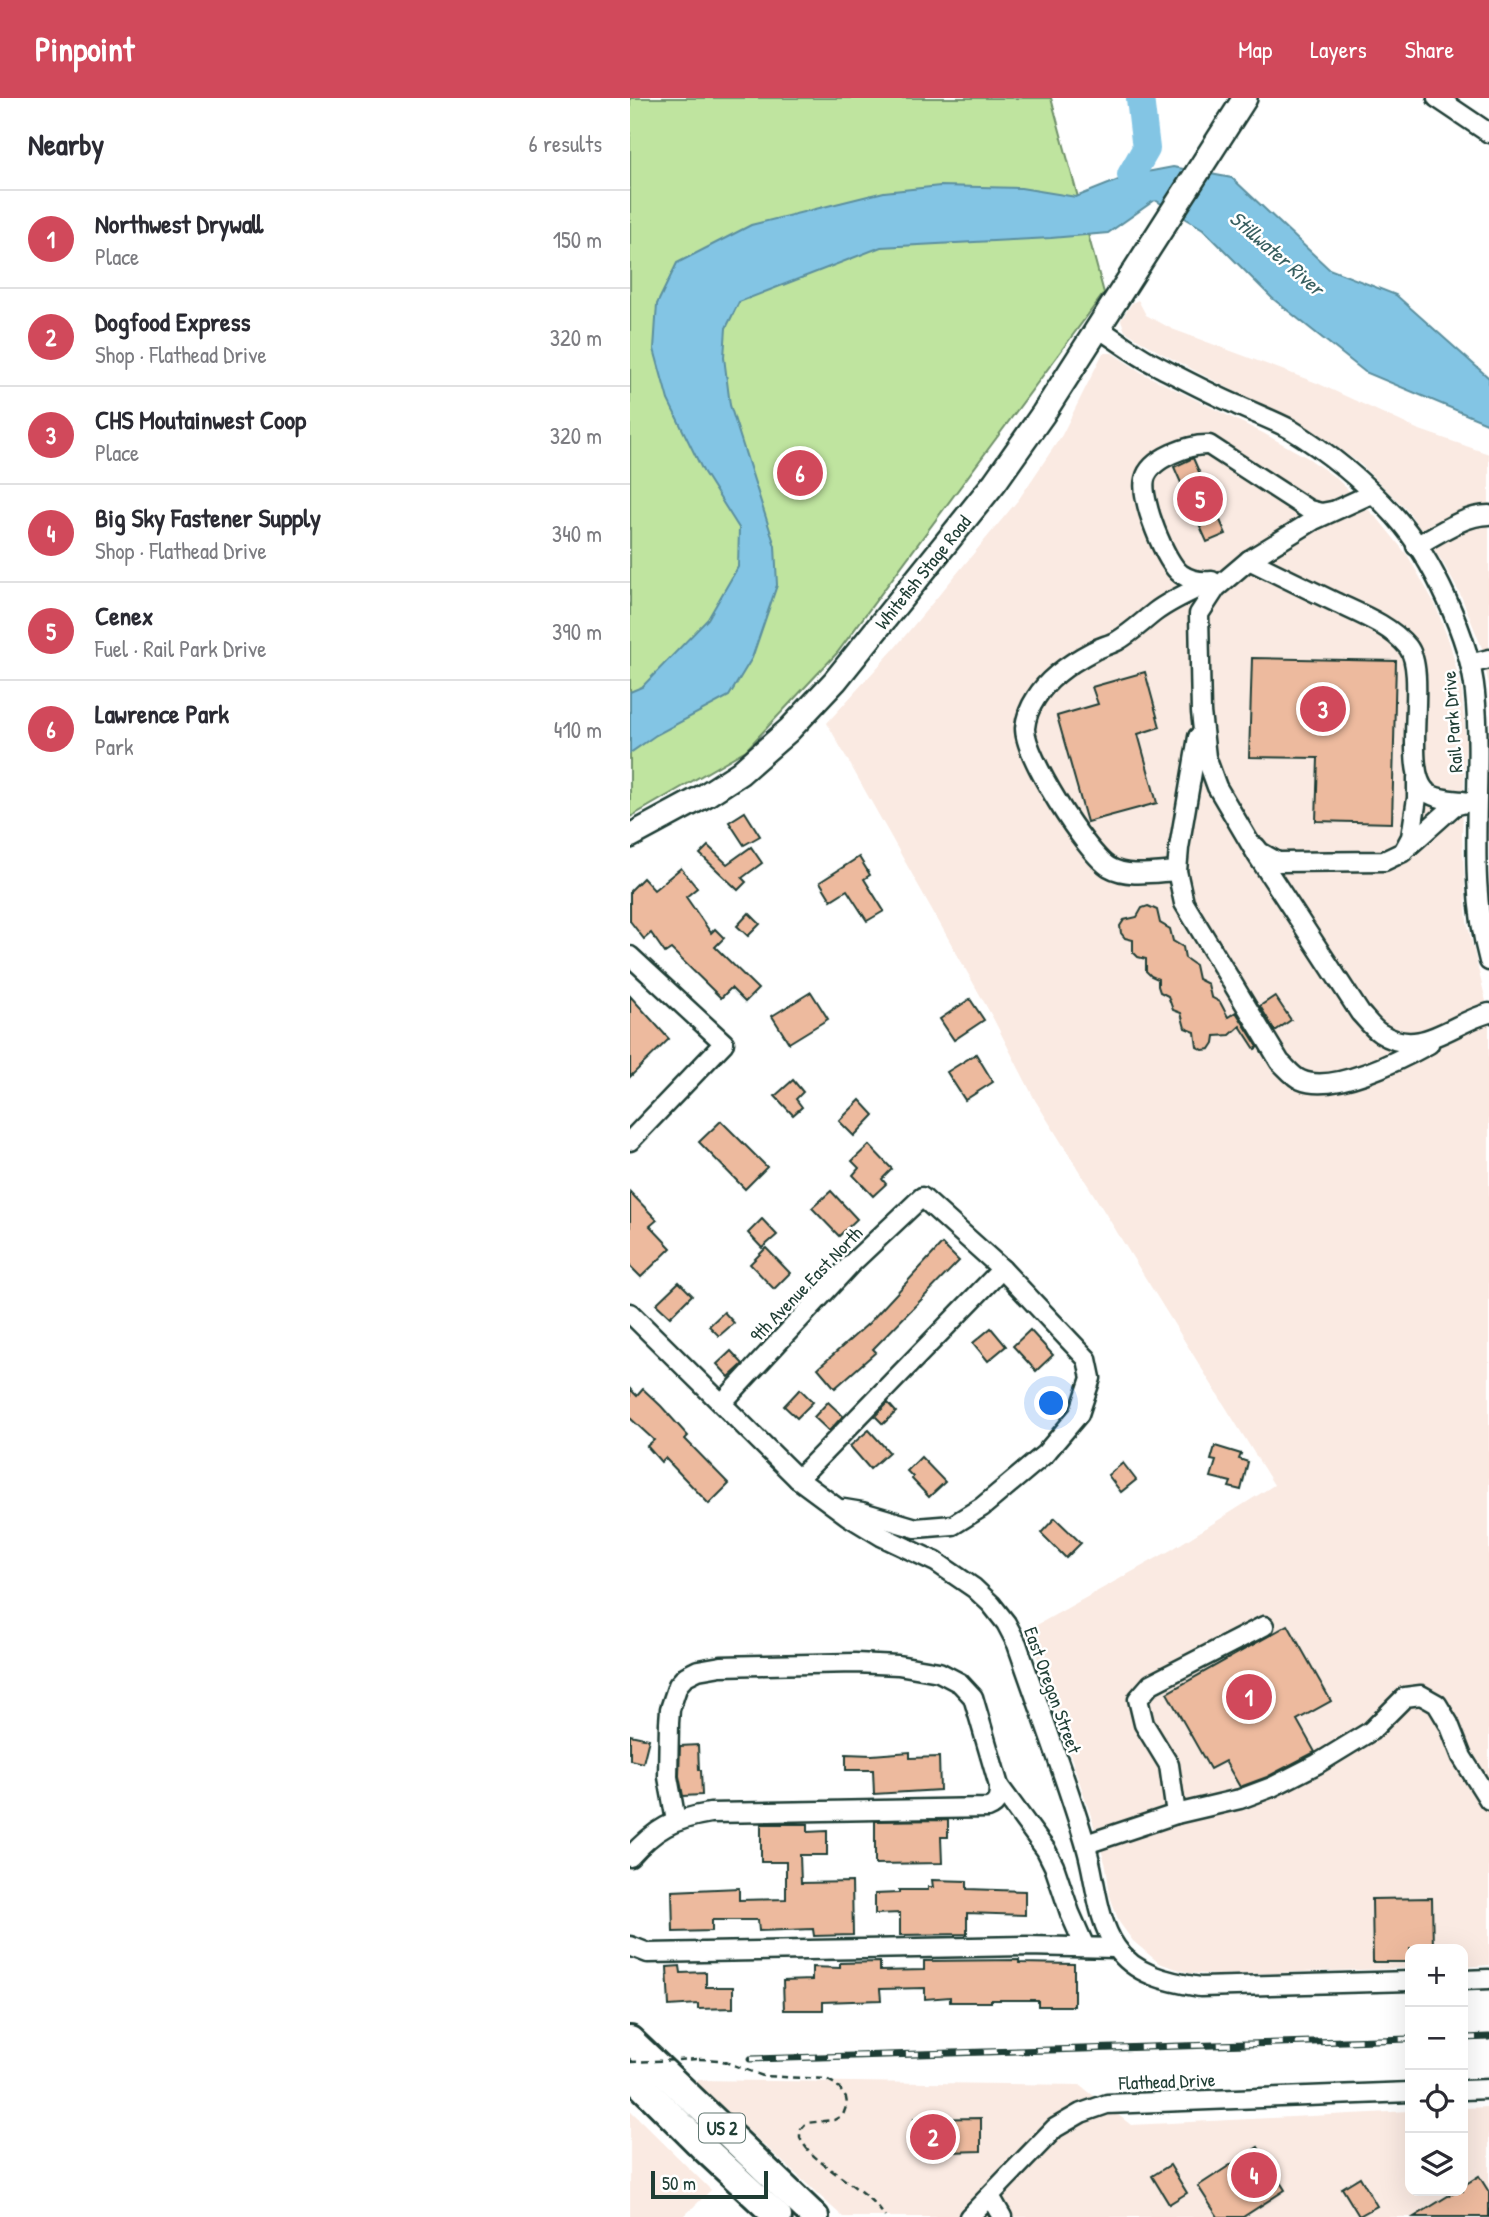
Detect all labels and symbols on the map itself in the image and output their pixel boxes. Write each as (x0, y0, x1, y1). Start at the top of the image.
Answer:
water label: Stillwater River (1224, 204, 1333, 304)
pin: 6 (777, 447, 823, 499)
pin: 5 (1177, 473, 1223, 525)
street label: Whitefish Stage Road (869, 509, 977, 635)
street label: Rail Park Drive (1435, 670, 1469, 774)
pin: 3 (1300, 683, 1346, 735)
street label: 9th Avenue East North (744, 1220, 868, 1348)
your location (1034, 1386, 1068, 1420)
street label: East Oregon Street (1018, 1623, 1088, 1757)
pin: 1 (1226, 1671, 1272, 1723)
street label: Flathead Drive (1117, 2066, 1216, 2096)
pin: 2 (910, 2111, 956, 2163)
road number: US 2 (699, 2114, 745, 2142)
pin: 4 (1231, 2149, 1277, 2201)
scale bar (651, 2168, 768, 2200)

